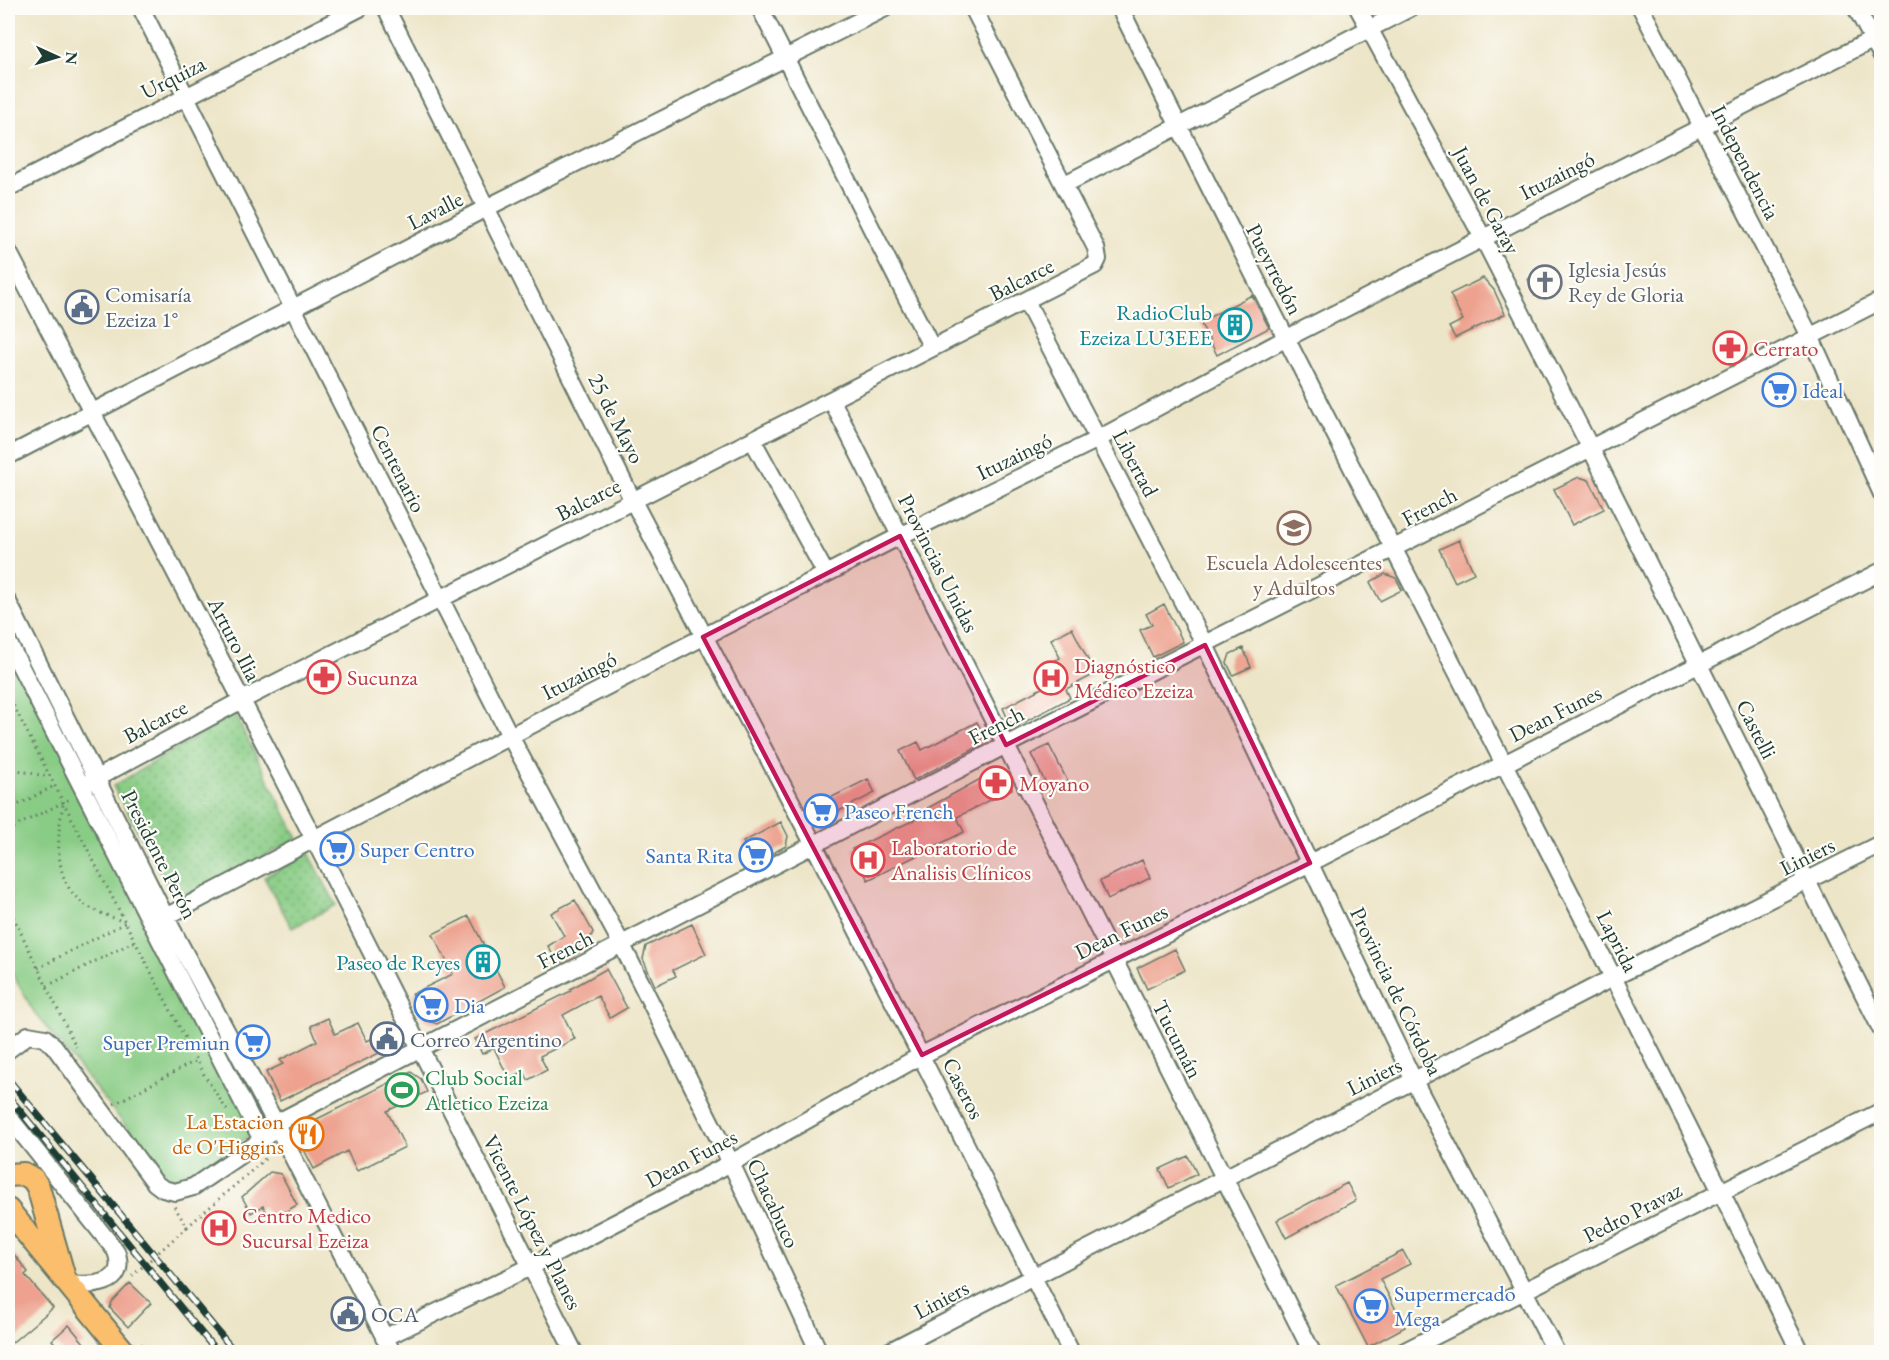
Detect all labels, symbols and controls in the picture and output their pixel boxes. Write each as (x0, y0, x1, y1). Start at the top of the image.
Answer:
north arrow (27, 27, 87, 87)
street label: Urquiza (136, 49, 211, 106)
text: N (61, 51, 82, 65)
street label: Independencia (1704, 100, 1787, 225)
street label: Juan de Garay (1445, 139, 1527, 260)
street label: Ituzaingó (1515, 144, 1600, 207)
street label: Lavalle (403, 184, 468, 237)
street label: Pueyrredón (1239, 219, 1310, 320)
street label: Balcarce (984, 251, 1059, 308)
place label: Iglesia Jesús Rey de Gloria (1568, 255, 1684, 309)
church icon: Iglesia Jesús Rey de Gloria (1527, 264, 1563, 300)
place label: Comisaría Ezeiza 1° (105, 280, 192, 334)
public building icon: Comisaría Ezeiza 1° (64, 289, 100, 325)
place label: RadioClub Ezeiza LU3EEE (1079, 298, 1212, 352)
building icon: RadioClub Ezeiza LU3EEE (1217, 307, 1253, 343)
pharmacy icon: Cerrato (1712, 330, 1748, 366)
place label: Cerrato (1753, 334, 1819, 363)
street label: 25 de Mayo (581, 368, 652, 468)
supermarket icon: Ideal (1761, 372, 1797, 408)
place label: Ideal (1802, 376, 1843, 405)
street label: Centenario (364, 419, 433, 517)
street label: Libertad (1106, 424, 1166, 503)
street label: Ituzaingó (972, 426, 1057, 487)
street label: Balcarce (551, 471, 626, 528)
street label: French (1396, 480, 1462, 533)
street label: Provincias Unidas (891, 489, 986, 637)
school or university icon: Escuela Adolescentes y Adultos (1276, 510, 1312, 546)
place label: Escuela Adolescentes y Adultos (1206, 548, 1382, 602)
street label: Arturo Ilia (201, 591, 268, 686)
street label: Ituzaingó (537, 644, 622, 707)
place label: Diagnóstico Médico Ezeiza (1074, 651, 1194, 705)
pharmacy icon: Sucunza (306, 659, 342, 695)
hospital icon: Diagnóstico Médico Ezeiza (1033, 660, 1069, 696)
place label: Sucunza (347, 663, 418, 692)
street label: Dean Funes (1504, 678, 1606, 749)
street label: Balcarce (118, 692, 193, 750)
street label: Castelli (1729, 695, 1784, 764)
street label: French (963, 699, 1029, 752)
pharmacy icon: Moyano (978, 765, 1014, 801)
place label: Moyano (1019, 769, 1089, 798)
street label: Presidente Perón (115, 785, 205, 924)
supermarket icon: Paseo French (803, 793, 839, 829)
place label: Paseo French (844, 797, 954, 826)
street label: Liniers (1775, 830, 1840, 883)
supermarket icon: Super Centro (319, 831, 355, 867)
place label: Laboratorio de Analisis Clínicos (890, 833, 1031, 887)
place label: Super Centro (360, 835, 475, 864)
supermarket icon: Santa Rita (738, 837, 774, 873)
place label: Santa Rita (646, 841, 733, 870)
hospital icon: Laboratorio de Analisis Clínicos (850, 842, 886, 878)
street label: Dean Funes (1070, 896, 1173, 966)
street label: Provincia de Córdoba (1343, 902, 1450, 1080)
street label: Laprida (1590, 905, 1645, 977)
street label: French (532, 923, 598, 976)
building icon: Paseo de Reyes (465, 944, 501, 980)
place label: Paseo de Reyes (336, 948, 460, 977)
supermarket icon: Dia (413, 987, 449, 1023)
place label: Dia (454, 991, 485, 1020)
street label: Tucumán (1145, 995, 1210, 1084)
public building icon: Correo Argentino (369, 1021, 405, 1057)
supermarket icon: Super Premiun (235, 1024, 271, 1060)
place label: Correo Argentino (410, 1025, 562, 1054)
place label: Super Premiun (103, 1028, 230, 1057)
street label: Liniers (1342, 1050, 1407, 1103)
street label: Caseros (936, 1052, 991, 1124)
place label: Club Social Atletico Ezeiza (424, 1063, 549, 1117)
sports icon: Club Social Atletico Ezeiza (384, 1072, 420, 1108)
place label: La Estacion de O'Higgins (172, 1107, 284, 1161)
restaurant icon: La Estacion de O'Higgins (289, 1116, 325, 1152)
street label: Dean Funes (640, 1122, 742, 1195)
street label: Vicente López y Planes (476, 1130, 589, 1314)
street label: Chacabuco (740, 1154, 807, 1253)
street label: Pedro Pravaz (1578, 1175, 1687, 1250)
place label: Centro Medico Sucursal Ezeiza (242, 1201, 371, 1255)
hospital icon: Centro Medico Sucursal Ezeiza (201, 1210, 237, 1246)
street label: Liniers (909, 1273, 974, 1326)
place label: Supermercado Mega (1394, 1279, 1516, 1333)
supermarket icon: Supermercado Mega (1353, 1288, 1389, 1324)
public building icon: OCA (330, 1296, 366, 1332)
place label: OCA (371, 1300, 419, 1329)

